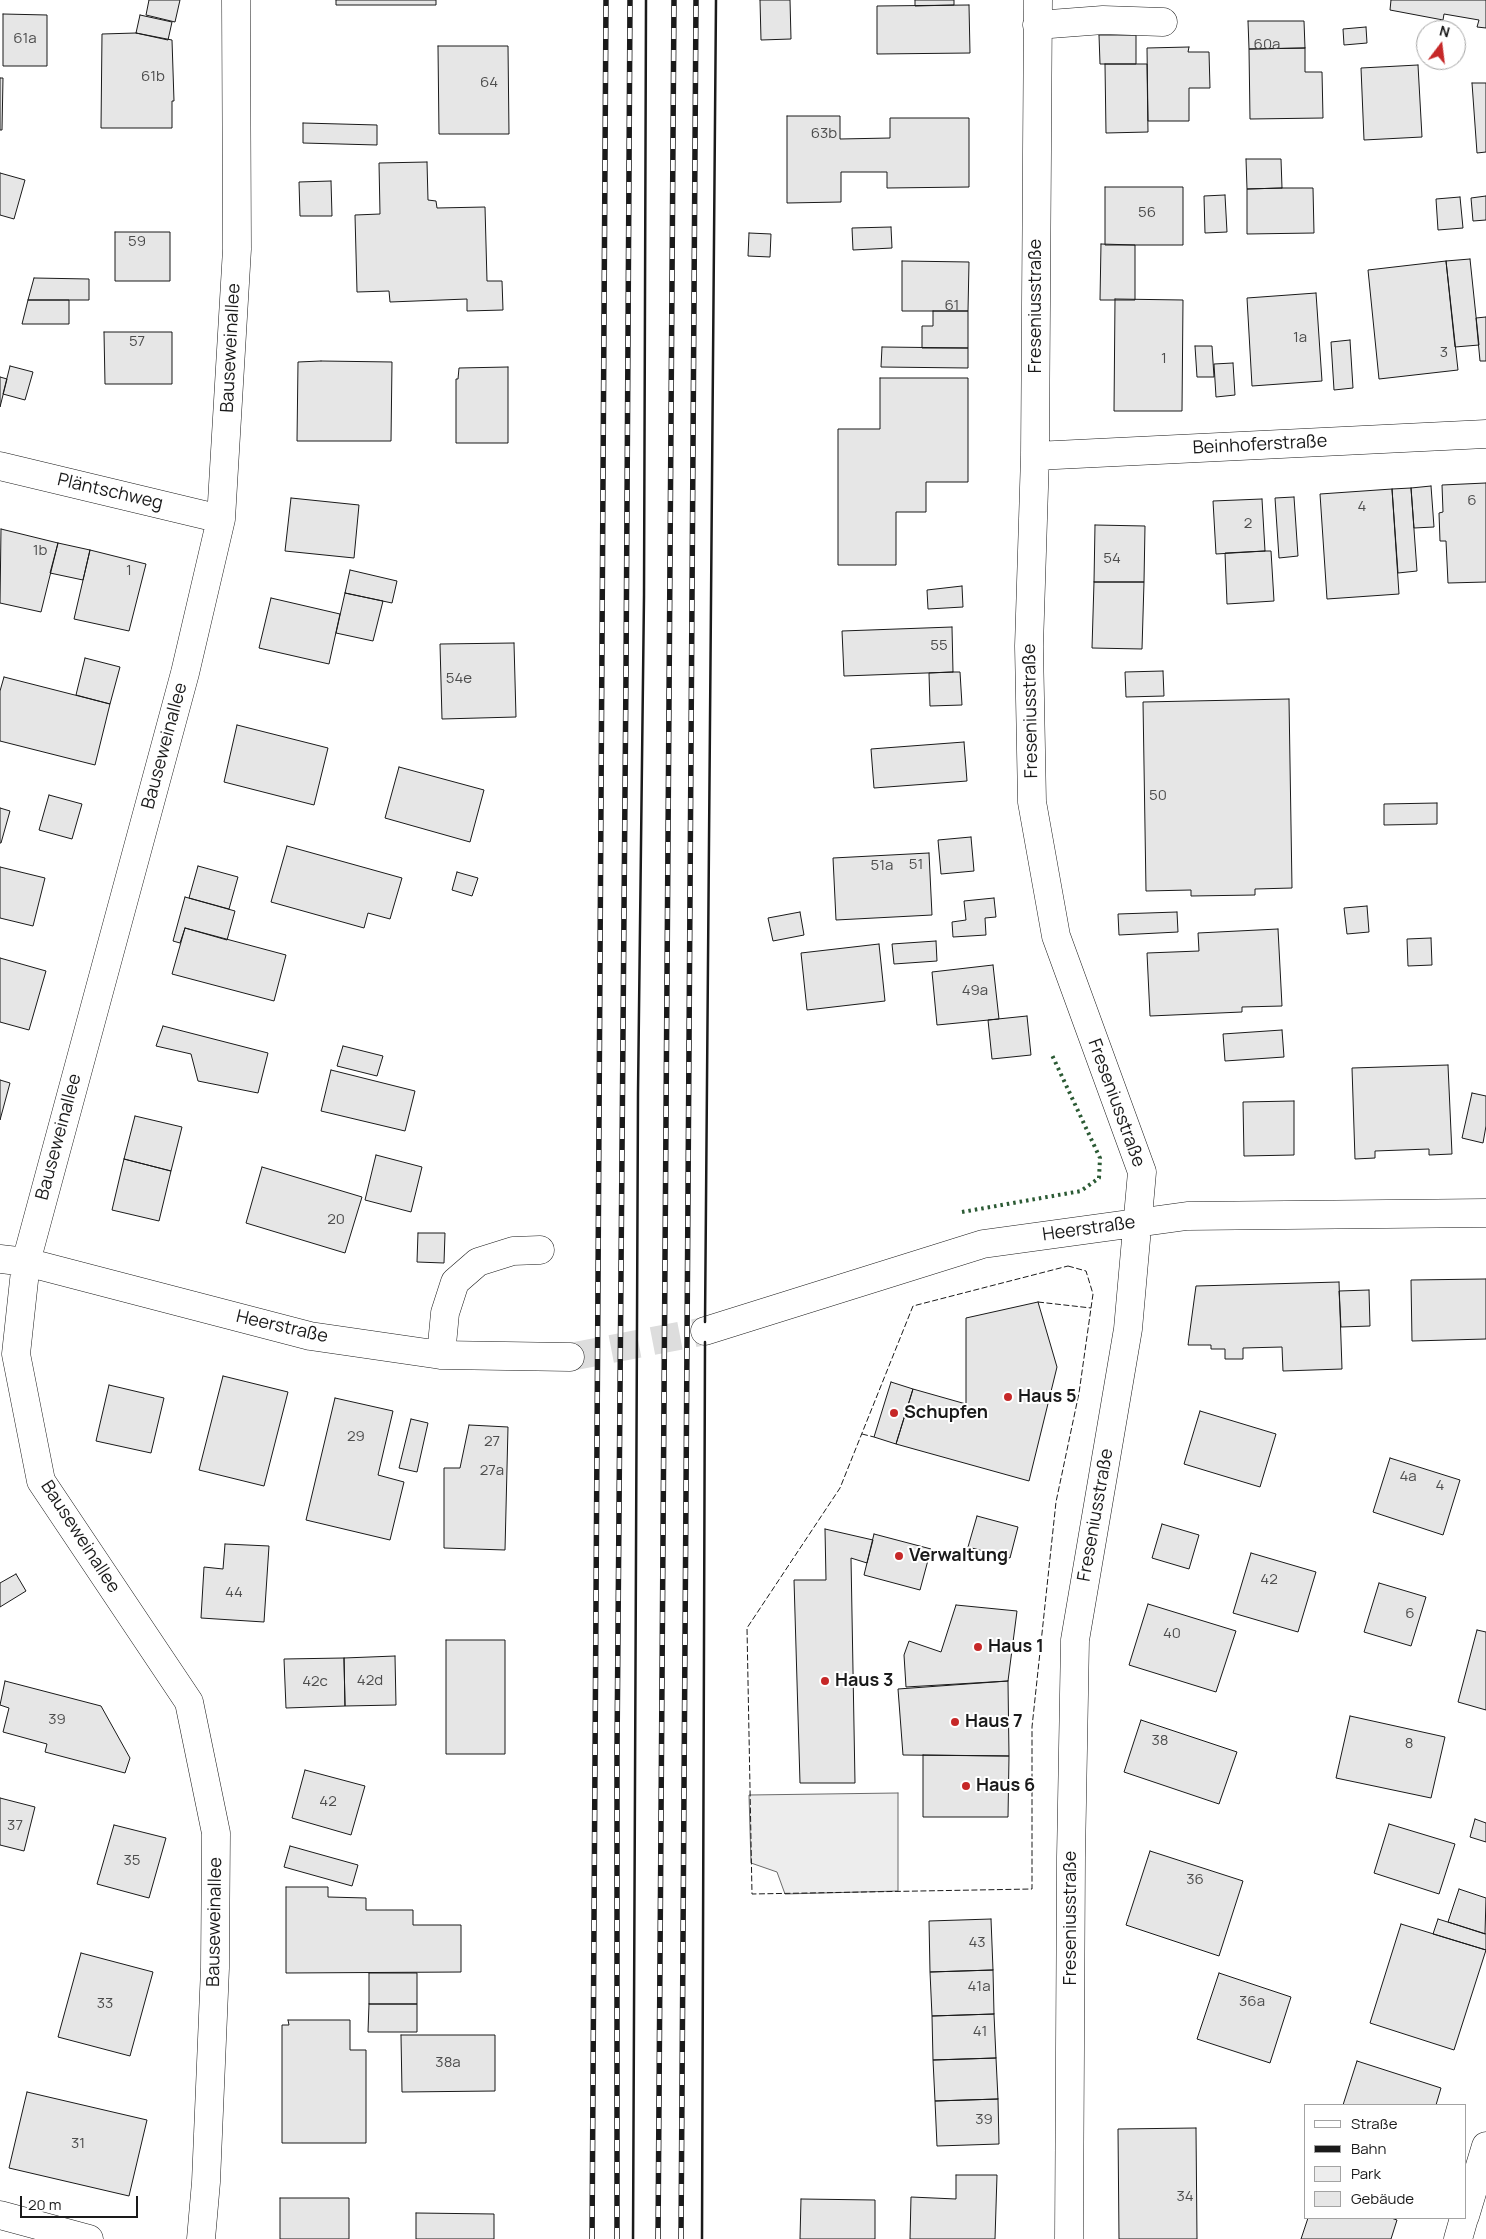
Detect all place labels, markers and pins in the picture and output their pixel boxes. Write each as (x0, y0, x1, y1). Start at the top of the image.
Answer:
place label: Haus 5 (1018, 1386, 1077, 1408)
marker: Haus 5 (1002, 1391, 1014, 1403)
place label: Schupfen (904, 1402, 988, 1424)
marker: Schupfen (888, 1407, 900, 1419)
place label: Verwaltung (909, 1545, 1008, 1567)
marker: Verwaltung (893, 1550, 905, 1562)
place label: Haus 1 (988, 1636, 1044, 1658)
marker: Haus 1 (972, 1641, 984, 1653)
place label: Haus 3 (835, 1670, 893, 1692)
marker: Haus 3 (819, 1675, 831, 1687)
place label: Haus 7 (965, 1711, 1023, 1733)
marker: Haus 7 (949, 1716, 961, 1728)
place label: Haus 6 (976, 1775, 1035, 1797)
marker: Haus 6 (960, 1780, 972, 1792)

